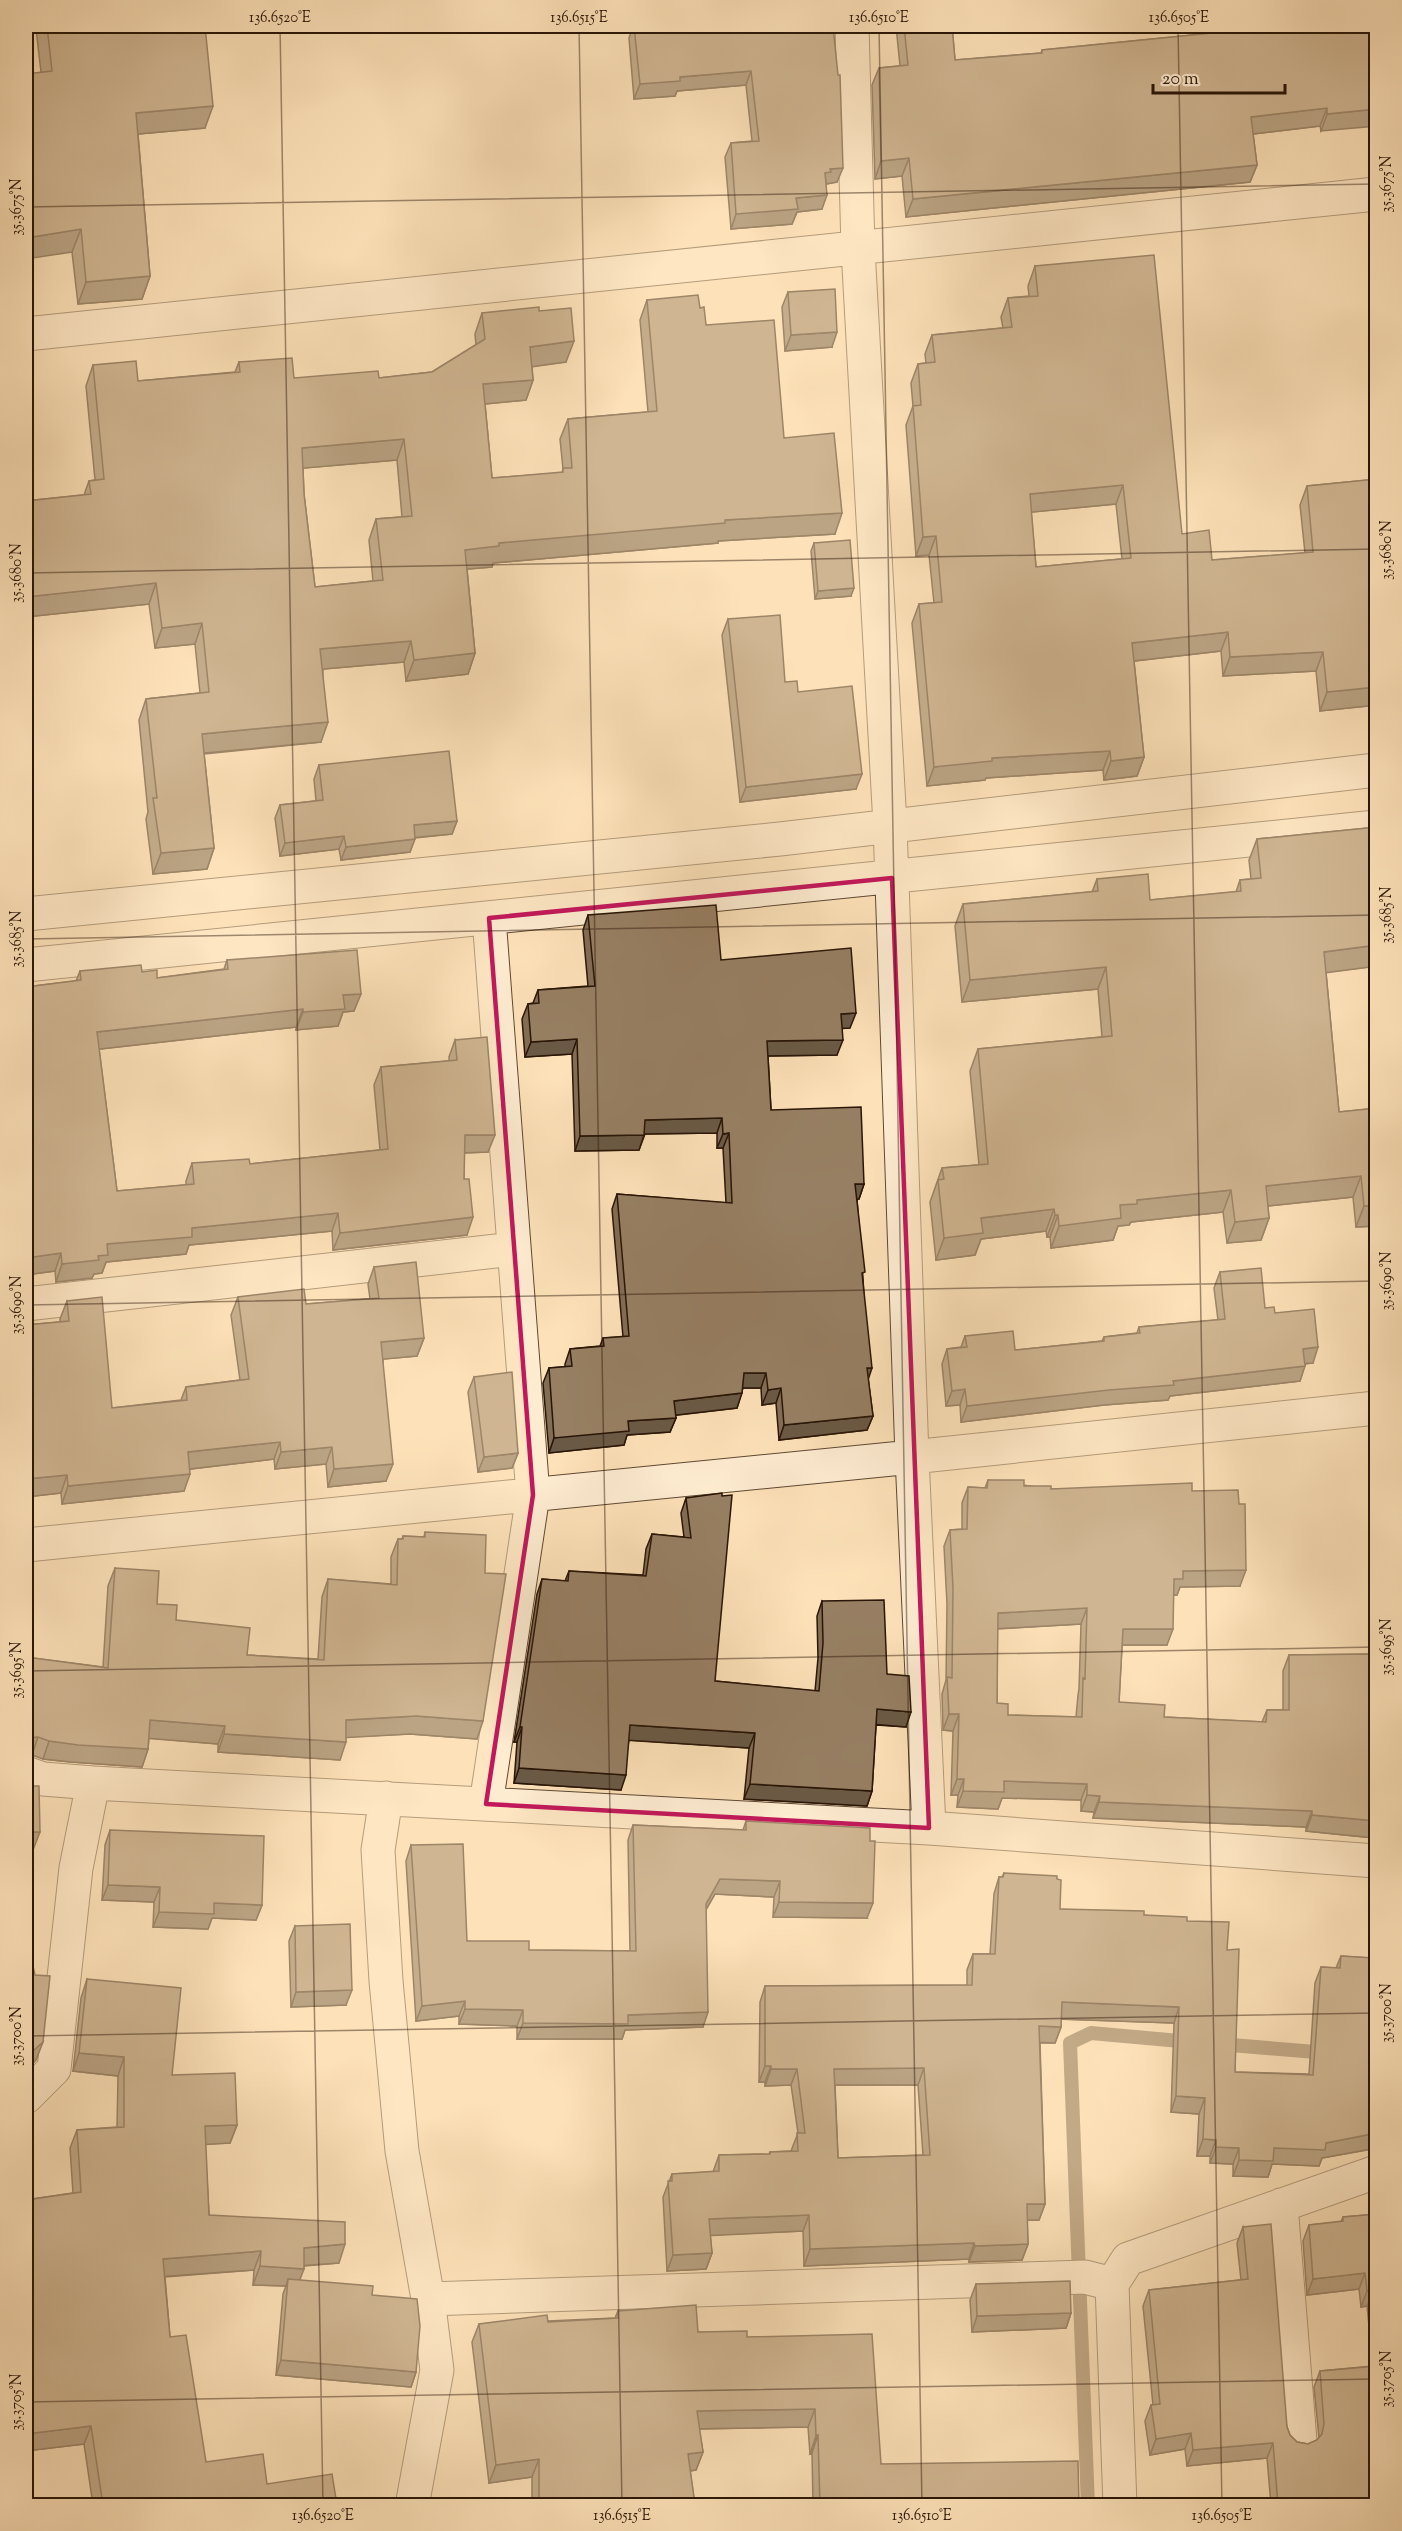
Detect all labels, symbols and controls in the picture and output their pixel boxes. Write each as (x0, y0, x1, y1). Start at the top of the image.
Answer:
text: 136.6520°E (249, 8, 311, 29)
text: 136.6515°E (550, 8, 608, 29)
text: 136.6510°E (849, 8, 909, 29)
text: 136.6505°E (1149, 8, 1209, 29)
scale bar (1153, 57, 1285, 95)
text: 20 m (1162, 67, 1199, 93)
text: 35.3675°N (1377, 156, 1398, 212)
text: 35.3675°N (7, 179, 28, 235)
text: 35.3680°N (1377, 520, 1398, 580)
text: 35.3680°N (7, 543, 28, 603)
text: 35.3685°N (1377, 887, 1398, 943)
text: 35.3685°N (7, 911, 28, 967)
text: 35.3690°N (1377, 1251, 1398, 1311)
text: 35.3690°N (7, 1275, 28, 1335)
text: 35.3695°N (1377, 1619, 1398, 1675)
text: 35.3695°N (7, 1642, 28, 1698)
text: 35.3700°N (1377, 1983, 1398, 2043)
text: 35.3700°N (7, 2006, 28, 2066)
text: 35.3705°N (1377, 2350, 1398, 2408)
text: 35.3705°N (7, 2373, 28, 2431)
text: 136.6520°E (292, 2506, 354, 2527)
text: 136.6515°E (593, 2506, 651, 2527)
text: 136.6510°E (892, 2506, 952, 2527)
text: 136.6505°E (1192, 2506, 1252, 2527)

